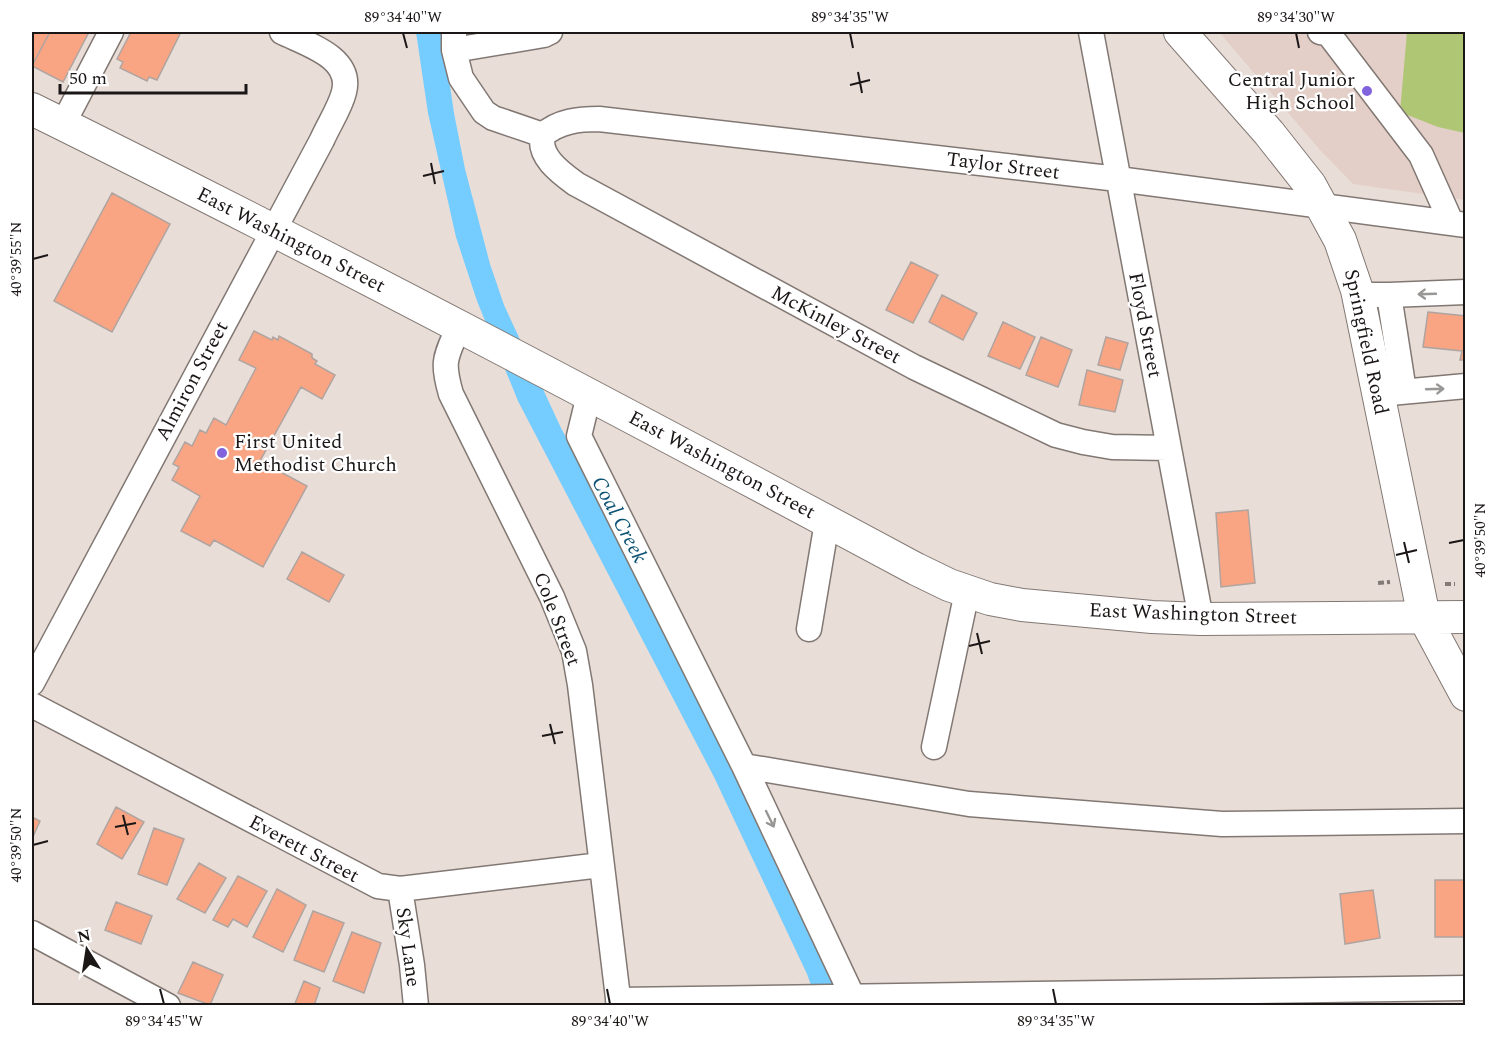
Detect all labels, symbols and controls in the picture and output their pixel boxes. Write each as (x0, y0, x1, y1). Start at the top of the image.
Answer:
text: 89°34'40"W (364, 6, 442, 29)
text: 89°34'35"W (811, 6, 889, 29)
text: 89°34'30"W (1257, 6, 1335, 29)
scale bar (60, 57, 246, 95)
text: 50 m (69, 65, 107, 92)
place label: Central Junior High School (1228, 65, 1355, 118)
marker: Central Junior High School (1360, 84, 1374, 98)
street label: Taylor Street (945, 144, 1061, 188)
street label: East Washington Street (191, 179, 391, 301)
text: 40°39'55"N (5, 221, 28, 297)
street label: Springfield Road (1336, 266, 1396, 418)
street label: Floyd Street (1120, 270, 1170, 380)
street label: McKinley Street (766, 278, 906, 372)
one-way arrow (1418, 288, 1438, 299)
street label: Almiron Street (148, 316, 236, 446)
one-way arrow (1424, 384, 1444, 395)
street label: East Washington Street (623, 403, 821, 527)
place label: First United Methodist Church (234, 427, 397, 480)
marker: First United Methodist Church (215, 446, 229, 460)
water label: Coal Creek (583, 471, 655, 570)
text: 40°39'50"N (1469, 502, 1492, 578)
street label: Cole Street (525, 568, 589, 670)
street label: East Washington Street (1088, 595, 1298, 633)
text: 40°39'50"N (5, 807, 28, 883)
street label: Everett Street (243, 807, 365, 891)
one-way arrow (764, 810, 776, 828)
street label: Sky Lane (388, 905, 428, 989)
north arrow (57, 920, 117, 980)
text: N (75, 923, 93, 949)
text: 89°34'45"W (125, 1010, 203, 1033)
text: 89°34'40"W (571, 1010, 649, 1033)
text: 89°34'35"W (1017, 1010, 1095, 1033)

